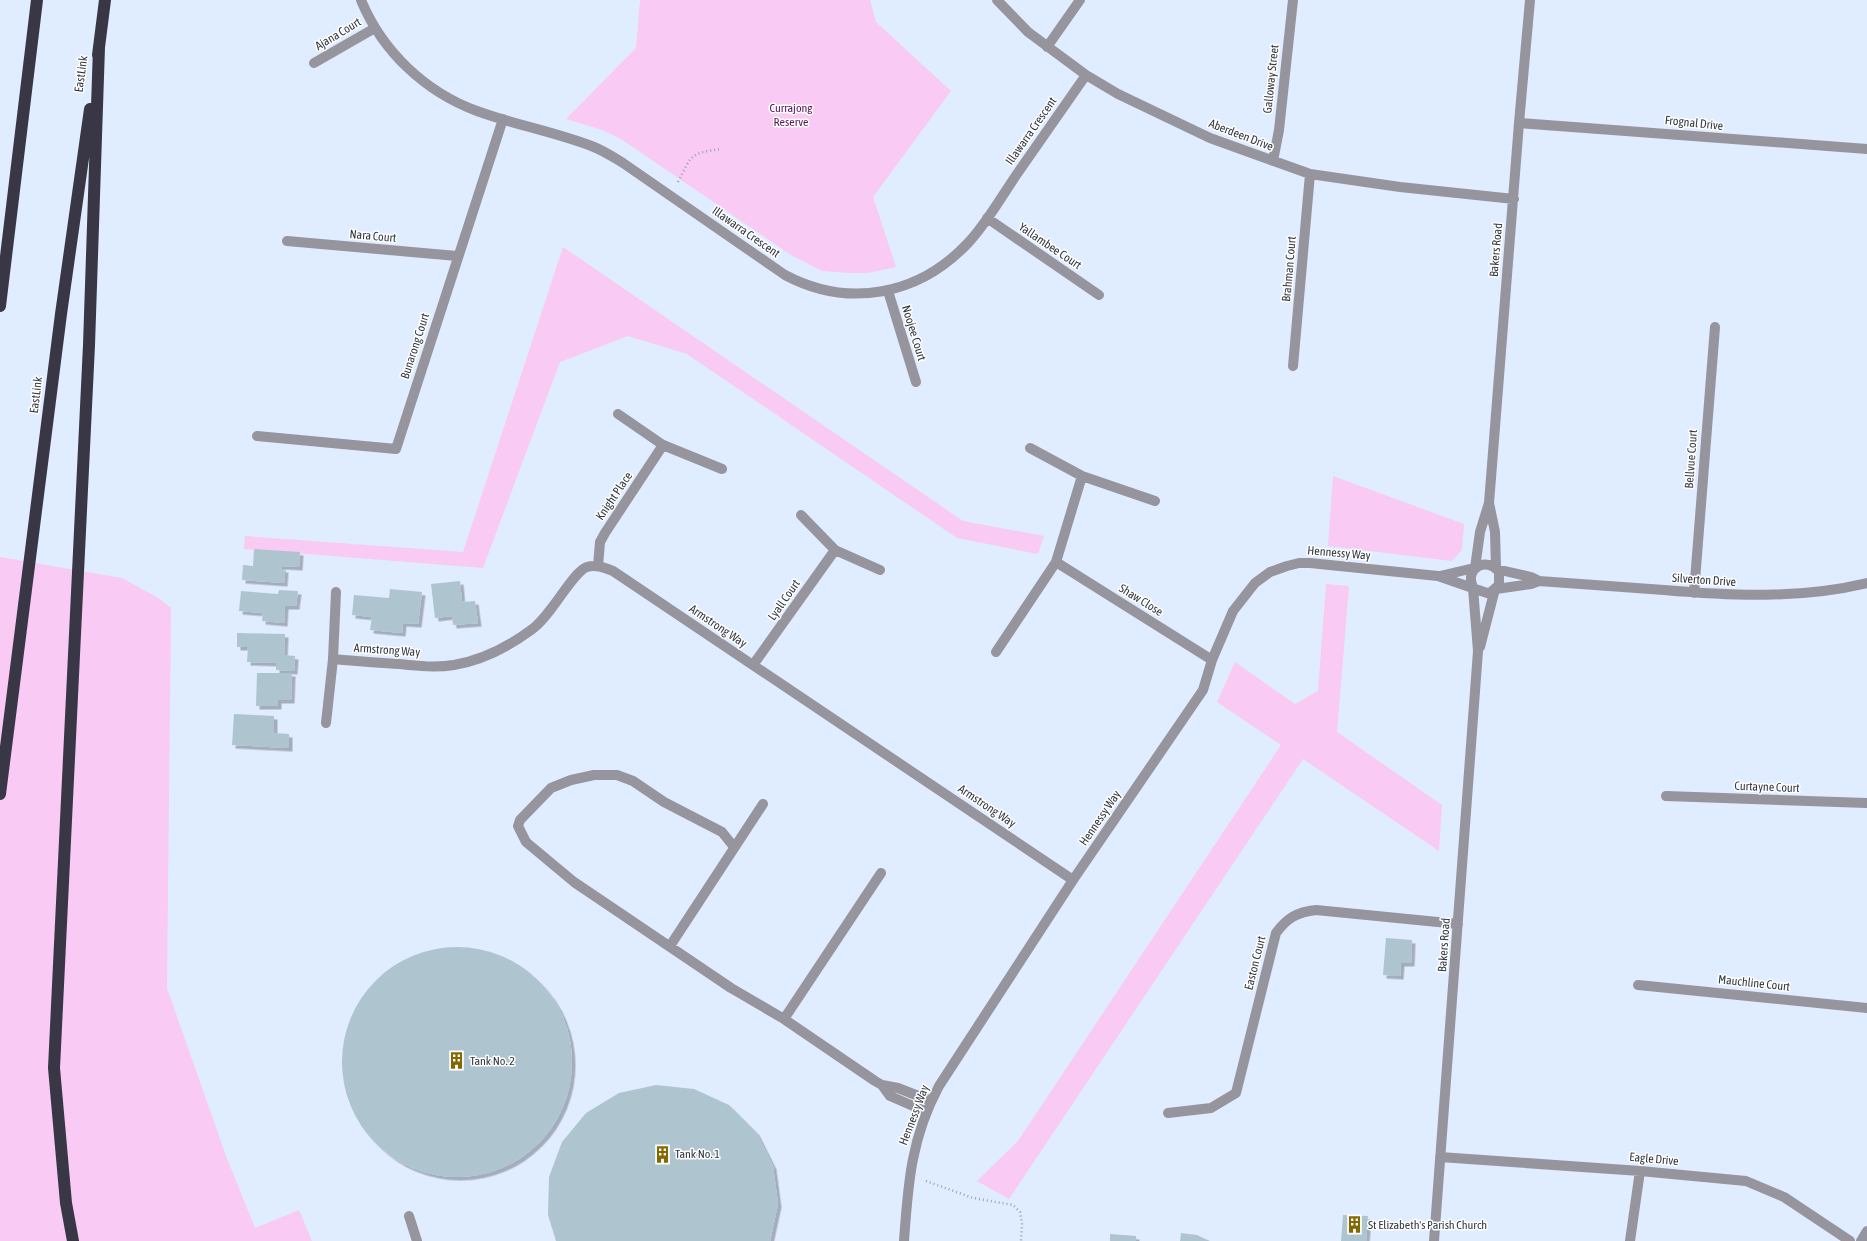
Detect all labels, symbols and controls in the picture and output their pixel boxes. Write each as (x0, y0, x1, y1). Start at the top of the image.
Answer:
street label: Ajana Court (313, 15, 364, 53)
street label: Galloway Street (1260, 43, 1282, 114)
street label: EastLink (72, 54, 91, 93)
street label: Illawarra Crescent (1002, 94, 1060, 168)
park label: Currajong Reserve (770, 101, 813, 129)
street label: Frognal Drive (1664, 113, 1724, 133)
street label: Aberdeen Drive (1207, 116, 1275, 154)
street label: Illawarra Crescent (709, 203, 783, 261)
street label: Yallambee Court (1016, 220, 1084, 272)
street label: Bakers Road (1487, 222, 1505, 278)
street label: Nara Court (349, 227, 398, 245)
street label: Brahman Court (1279, 235, 1299, 302)
street label: Noojee Court (899, 304, 929, 363)
street label: Bunarong Court (398, 311, 432, 381)
street label: EastLink (27, 375, 45, 414)
street label: Bellvue Court (1682, 429, 1700, 489)
street label: Knight Place (593, 469, 635, 523)
street label: Hennessy Way (1307, 543, 1371, 563)
street label: Silverton Drive (1671, 571, 1737, 589)
street label: Lyall Court (765, 577, 803, 623)
street label: Shaw Close (1116, 581, 1166, 619)
street label: Armstrong Way (687, 602, 749, 650)
street label: Armstrong Way (353, 641, 421, 659)
street label: Curtayne Court (1734, 779, 1800, 795)
street label: Armstrong Way (956, 782, 1018, 830)
street label: Hennessy Way (1076, 788, 1124, 848)
street label: Bakers Road (1435, 918, 1453, 972)
street label: Easton Court (1242, 934, 1269, 991)
street label: Mauchline Court (1717, 972, 1791, 994)
building icon: Tank No. 2 (447, 1051, 467, 1071)
place label: Tank No. 2 (470, 1054, 515, 1068)
street label: Hennessy Way (896, 1083, 932, 1147)
building icon: Tank No. 1 (652, 1144, 672, 1164)
place label: Tank No. 1 (675, 1147, 720, 1161)
street label: Eagle Drive (1629, 1150, 1679, 1168)
building icon: St Elizabeth's Parish Church (1345, 1215, 1365, 1235)
place label: St Elizabeth's Parish Church (1368, 1218, 1487, 1232)

